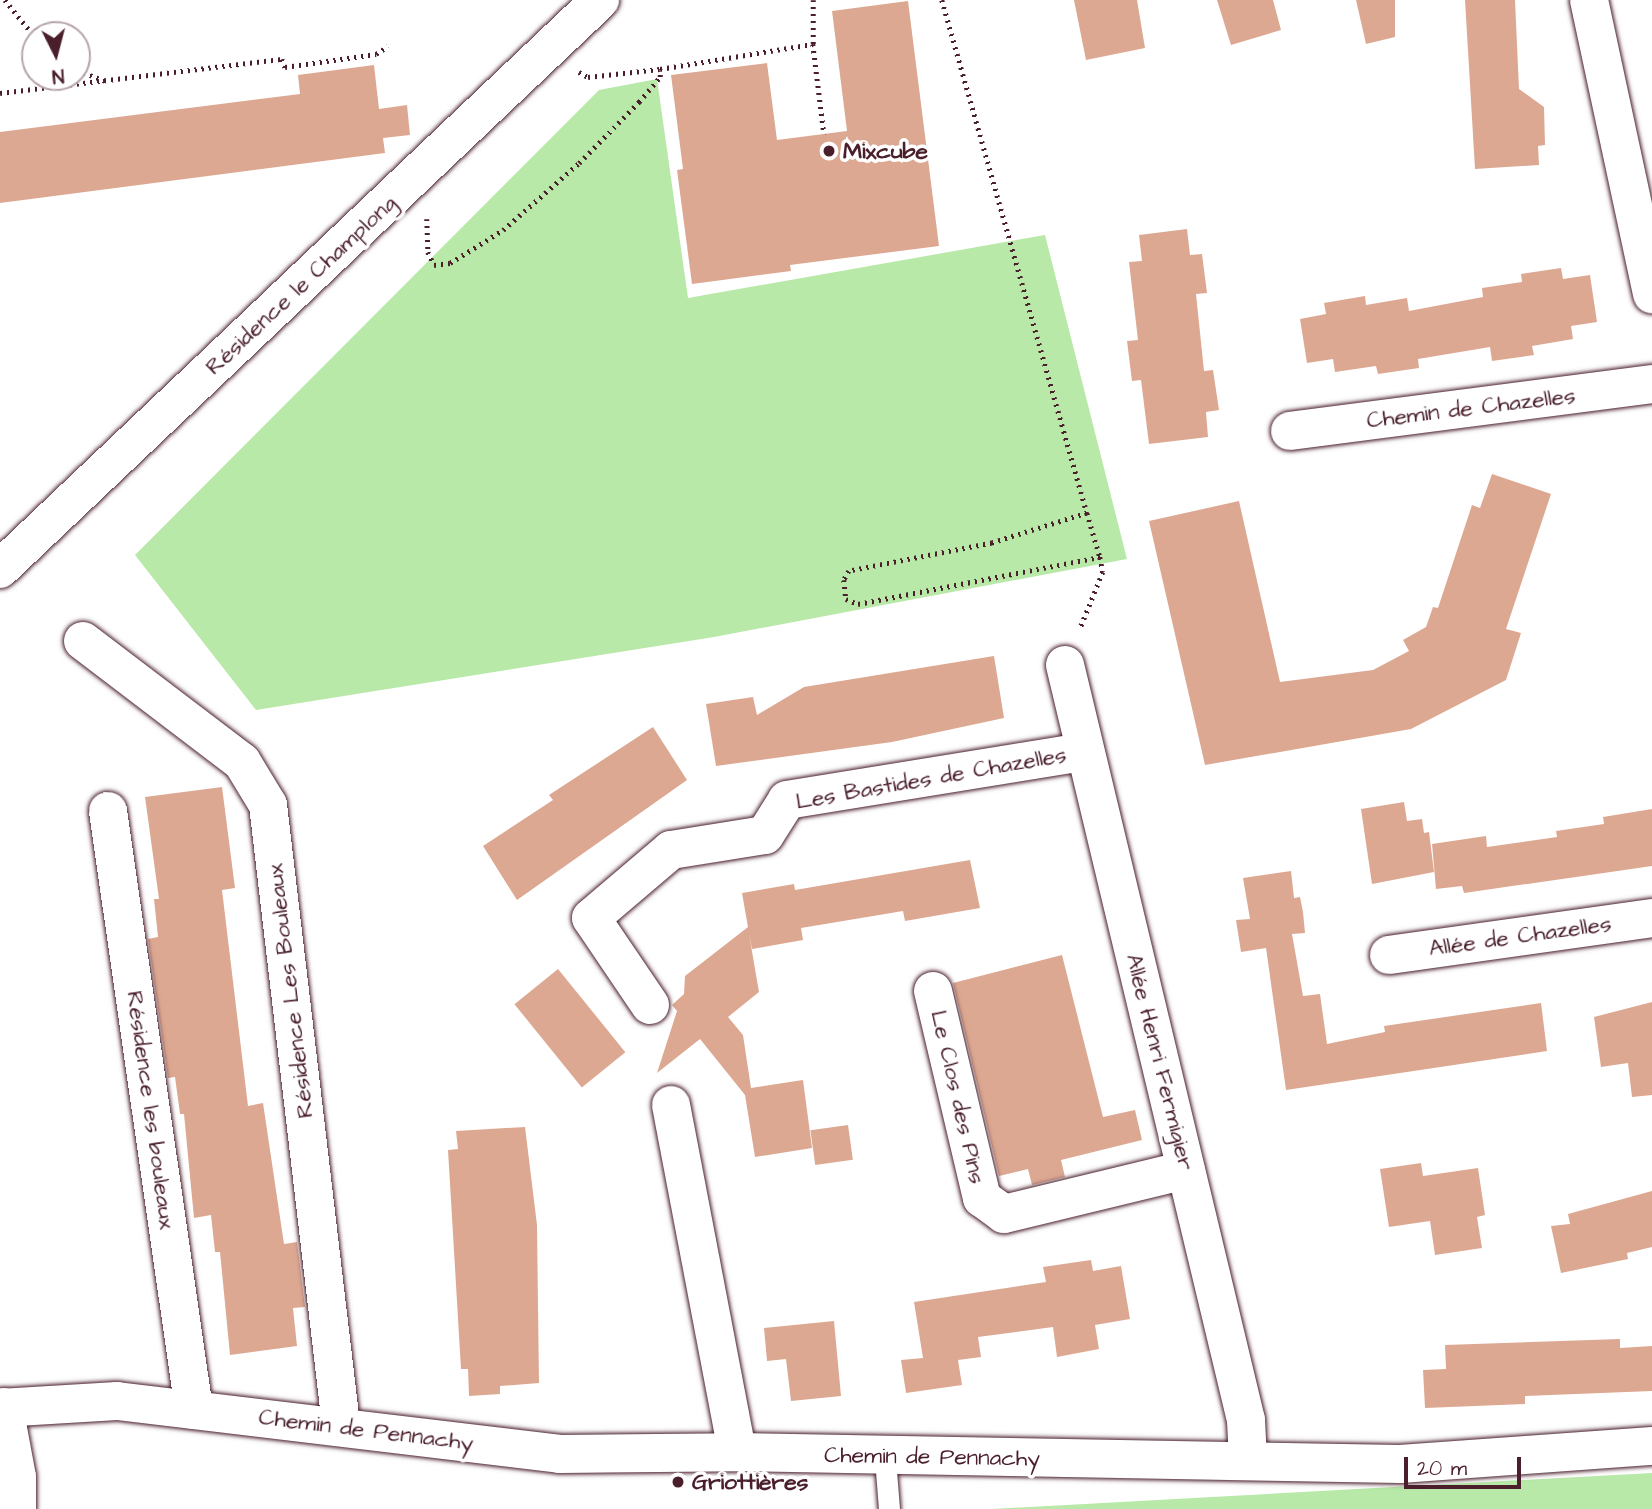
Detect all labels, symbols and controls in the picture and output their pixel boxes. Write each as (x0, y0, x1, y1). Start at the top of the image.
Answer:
north arrow (21, 21, 91, 91)
text: N (51, 61, 65, 89)
place label: Mixcube (843, 137, 928, 165)
marker: Mixcube (821, 143, 837, 159)
street label: Résidence le Champlong (200, 189, 402, 381)
street label: Chemin de Chazelles (1365, 382, 1577, 434)
street label: Les Bastides de Chazelles (794, 741, 1068, 815)
street label: Résidence Les Bouleaux (261, 862, 319, 1120)
street label: Allée de Chazelles (1427, 910, 1613, 962)
street label: Allée Henri Fermigier (1120, 951, 1200, 1173)
street label: Résidence les bouleaux (121, 989, 181, 1231)
street label: Le Clos des Pins (925, 1007, 991, 1187)
street label: Chemin de Pennachy (257, 1403, 475, 1457)
street label: Chemin de Pennachy (824, 1441, 1040, 1473)
scale bar (1407, 1442, 1524, 1486)
text: 20 m (1417, 1454, 1467, 1483)
place label: Griottières (692, 1468, 808, 1496)
marker: Griottières (670, 1474, 686, 1490)

